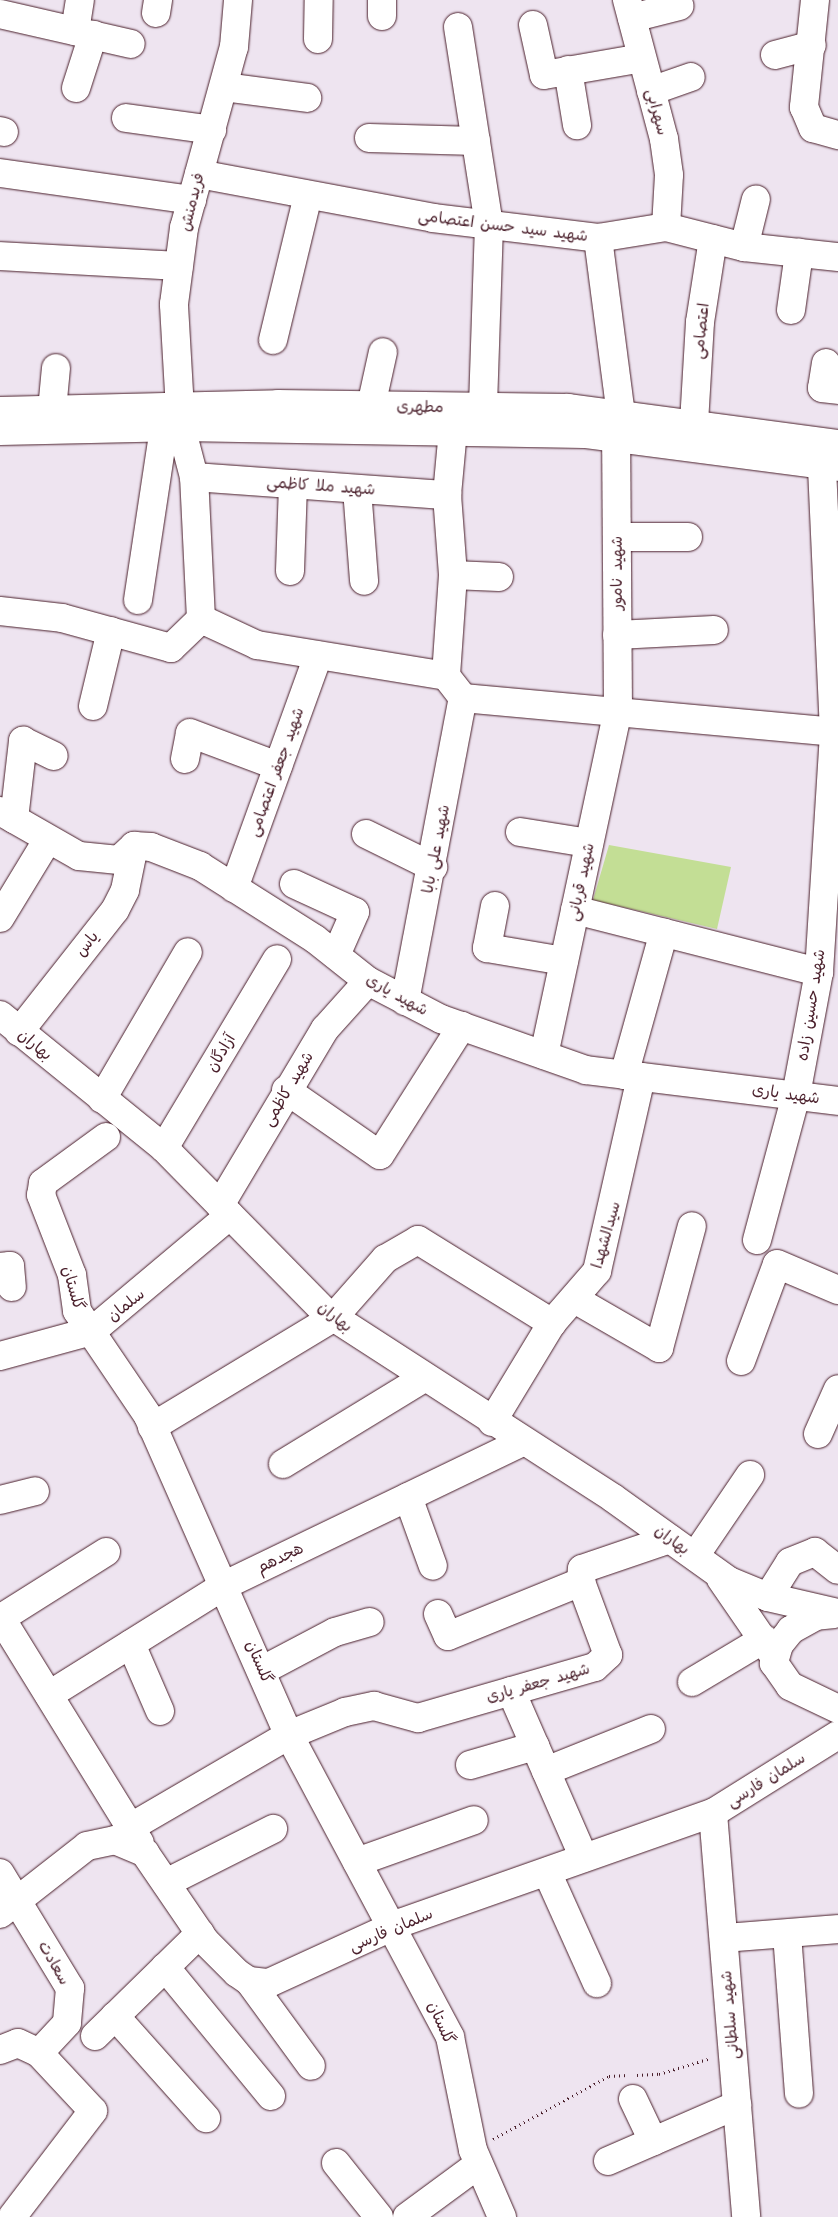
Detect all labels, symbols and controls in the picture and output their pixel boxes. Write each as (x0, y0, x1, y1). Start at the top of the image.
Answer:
street label: سهرابی (642, 87, 672, 137)
street label: فریدمنش (175, 171, 209, 233)
street label: شهید سید حسن اعتصامی (417, 206, 589, 246)
street label: اعتصامی (689, 302, 713, 360)
street label: مطهری (396, 397, 444, 417)
street label: شهید ملا کاظمی (266, 473, 376, 499)
street label: شهید نامور (607, 536, 627, 610)
street label: شهید جعفر اعتصامی (244, 705, 308, 839)
street label: شهید علی بابا (418, 803, 454, 895)
street label: شهید قربانی (563, 841, 599, 923)
street label: یاس (71, 927, 103, 961)
street label: شهید حسین زاده (793, 948, 829, 1062)
street label: شهید یاری (363, 970, 431, 1020)
street label: بهاران (14, 1025, 56, 1065)
street label: آزادگان (202, 1031, 240, 1075)
street label: شهید کاظمی (258, 1048, 318, 1130)
street label: شهید یاری (751, 1080, 821, 1108)
street label: سیدالشهدا (587, 1199, 625, 1271)
street label: گلستان (58, 1264, 88, 1312)
street label: سلمان (104, 1284, 148, 1326)
street label: بهاران (314, 1298, 356, 1336)
street label: بهاران (651, 1521, 693, 1559)
street label: هجدهم (253, 1538, 307, 1578)
street label: گلستان (241, 1638, 277, 1686)
street label: شهید جعفر یاری (484, 1659, 592, 1707)
street label: سلمان فارسی (723, 1748, 809, 1812)
street label: سلمان فارسی (346, 1904, 436, 1956)
street label: سعادت (34, 1938, 74, 1988)
street label: شهید سلطانی (717, 1970, 743, 2060)
street label: گلستان (423, 1999, 459, 2047)

